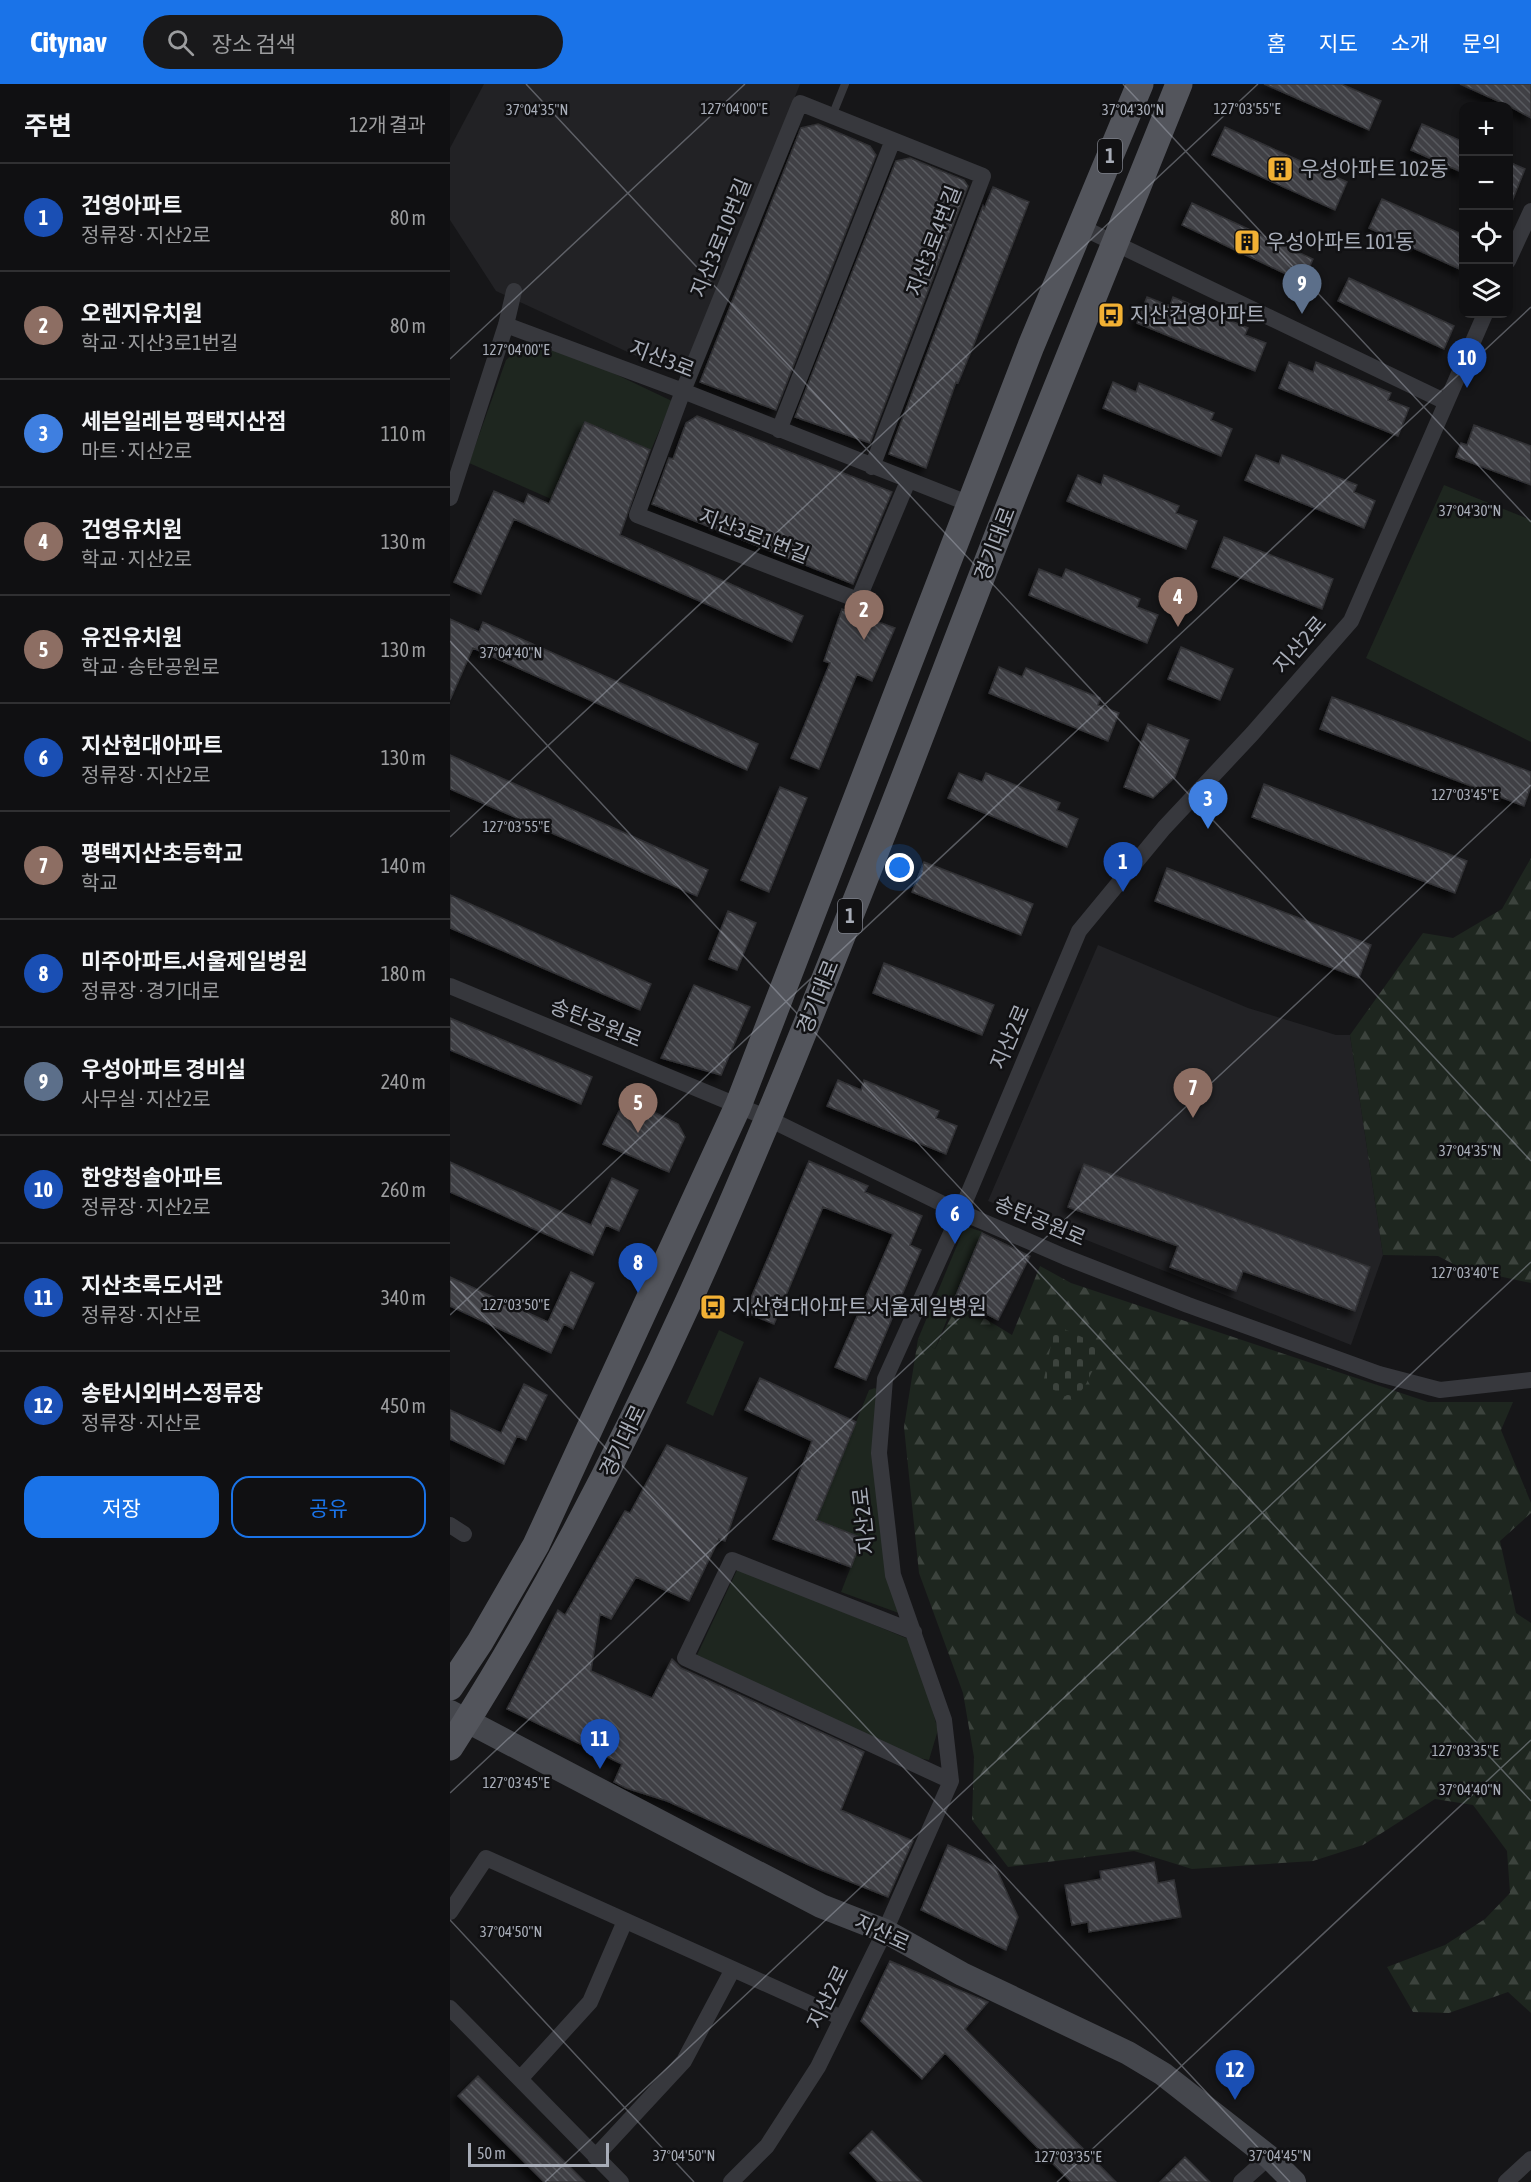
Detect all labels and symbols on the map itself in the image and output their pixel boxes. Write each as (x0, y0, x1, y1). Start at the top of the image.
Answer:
text: 127°04'00"E (700, 100, 768, 117)
text: 127°03'55"E (1213, 100, 1281, 117)
text: 37°04'35"N (506, 101, 568, 118)
text: 37°04'30"N (1102, 101, 1164, 118)
road number: 1 (1098, 139, 1122, 173)
building icon: 우성아파트 102동 (1265, 154, 1295, 184)
place label: 우성아파트 102동 (1300, 156, 1448, 180)
street label: 지산3로10번길 (685, 175, 755, 301)
street label: 지산3로4번길 (901, 182, 965, 299)
building icon: 우성아파트 101동 (1232, 227, 1262, 257)
place label: 우성아파트 101동 (1266, 229, 1414, 253)
pin: 9 (1282, 264, 1322, 314)
bus stop icon: 지산건영아파트 (1096, 300, 1126, 330)
place label: 지산건영아파트 (1130, 302, 1265, 326)
street label: 지산3로 (626, 335, 698, 381)
pin: 10 (1448, 338, 1486, 388)
text: 127°04'00"E (482, 341, 550, 358)
text: 37°04'30"N (1439, 502, 1501, 519)
street label: 지산3로1번길 (696, 503, 813, 567)
street label: 경기대로 (969, 503, 1019, 584)
pin: 4 (1158, 578, 1198, 627)
pin: 2 (844, 590, 884, 640)
street label: 지산2로 (1268, 611, 1331, 678)
text: 37°04'40"N (480, 644, 542, 661)
pin: 3 (1188, 780, 1227, 829)
text: 127°03'45"E (1431, 786, 1499, 803)
text: 127°03'55"E (482, 818, 550, 835)
pin: 1 (1104, 842, 1142, 892)
your location (885, 853, 914, 882)
road number: 1 (838, 899, 862, 933)
street label: 경기대로 (791, 956, 843, 1037)
street label: 송탄공원로 (547, 993, 646, 1051)
street label: 지산2로 (985, 1001, 1033, 1073)
pin: 7 (1174, 1068, 1212, 1118)
pin: 5 (618, 1084, 657, 1133)
text: 37°04'35"N (1439, 1142, 1501, 1159)
street label: 송탄공원로 (991, 1190, 1090, 1250)
pin: 6 (936, 1194, 974, 1244)
pin: 8 (618, 1244, 657, 1293)
text: 127°03'40"E (1431, 1264, 1499, 1281)
bus stop icon: 지산현대아파트.서울제일병원 (698, 1292, 728, 1322)
place label: 지산현대아파트.서울제일병원 (732, 1294, 987, 1318)
text: 127°03'50"E (482, 1296, 550, 1313)
street label: 경기대로 (594, 1401, 650, 1481)
street label: 지산2로 (848, 1486, 878, 1556)
pin: 11 (580, 1720, 620, 1769)
text: 127°03'35"E (1431, 1742, 1499, 1759)
text: 127°03'45"E (482, 1774, 550, 1791)
text: 37°04'40"N (1439, 1781, 1501, 1798)
street label: 지산로 (851, 1909, 914, 1955)
text: 37°04'50"N (480, 1923, 542, 1940)
street label: 지산2로 (801, 1961, 853, 2032)
pin: 12 (1216, 2050, 1254, 2100)
scale bar (468, 2140, 609, 2168)
text: 37°04'50"N (653, 2147, 715, 2164)
text: 37°04'45"N (1249, 2147, 1311, 2164)
text: 127°03'35"E (1034, 2148, 1102, 2165)

